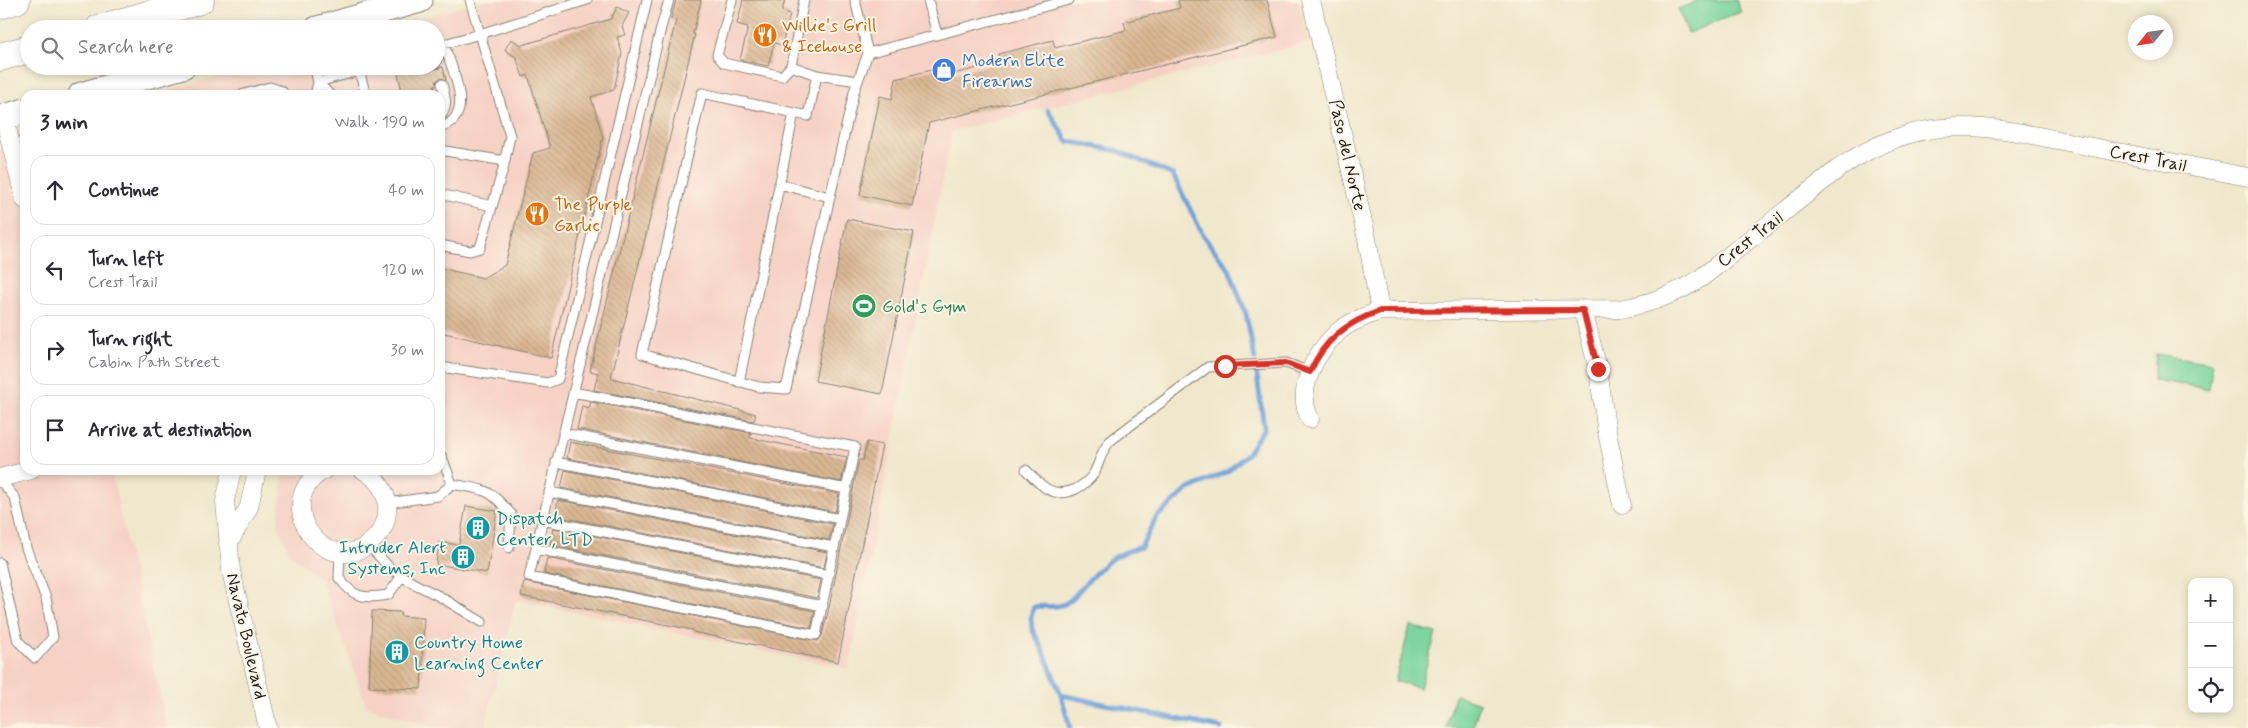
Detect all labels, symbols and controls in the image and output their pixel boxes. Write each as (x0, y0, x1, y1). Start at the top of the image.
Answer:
place label: Willie's Grill & Icehouse (782, 14, 876, 59)
north arrow (2128, 15, 2173, 60)
search box (20, 20, 445, 75)
restaurant icon: Willie's Grill & Icehouse (752, 22, 778, 48)
icon: search (38, 34, 66, 62)
text: Search here (78, 35, 174, 60)
place label: Modern Elite Firearms (962, 49, 1065, 94)
shop icon: Modern Elite Firearms (931, 57, 957, 83)
street label: Paso del Norte (1323, 97, 1371, 213)
text: 3 min (40, 109, 88, 137)
text: Walk · 190 m (335, 112, 425, 133)
street label: Crest Trail (2107, 140, 2188, 178)
icon: ahead (41, 176, 69, 204)
text: Continue (88, 178, 159, 203)
text: 40 m (388, 180, 424, 201)
place label: The Purple Garlic (554, 193, 632, 238)
restaurant icon: The Purple Garlic (524, 201, 550, 227)
street label: Crest Trail (1713, 206, 1789, 273)
text: Turn left (88, 247, 164, 272)
icon: left (41, 256, 69, 284)
text: 120 m (382, 260, 424, 281)
text: Crest Trail (88, 272, 157, 293)
sports icon: Gold's Gym (851, 293, 877, 319)
place label: Gold's Gym (882, 295, 967, 319)
text: Turn right (88, 327, 172, 352)
icon: right (41, 336, 69, 364)
text: 30 m (391, 340, 424, 361)
text: Cabin Path Street (88, 352, 220, 373)
route start (1214, 355, 1237, 378)
route end (1587, 358, 1610, 381)
icon: arrive (41, 416, 69, 444)
text: Arrive at destination (88, 418, 252, 443)
place label: Dispatch Center, LTD (496, 507, 593, 552)
building icon: Dispatch Center, LTD (465, 515, 491, 541)
place label: Intruder Alert Systems, Inc (339, 536, 446, 581)
building icon: Intruder Alert Systems, Inc (450, 544, 476, 570)
street label: Navato Boulevard (220, 571, 272, 702)
map controls (2188, 578, 2233, 713)
button: + (2188, 578, 2233, 623)
button: − (2188, 623, 2233, 668)
place label: Country Home Learning Center (414, 631, 544, 678)
building icon: Country Home Learning Center (384, 639, 410, 665)
button: locate (2188, 668, 2233, 713)

